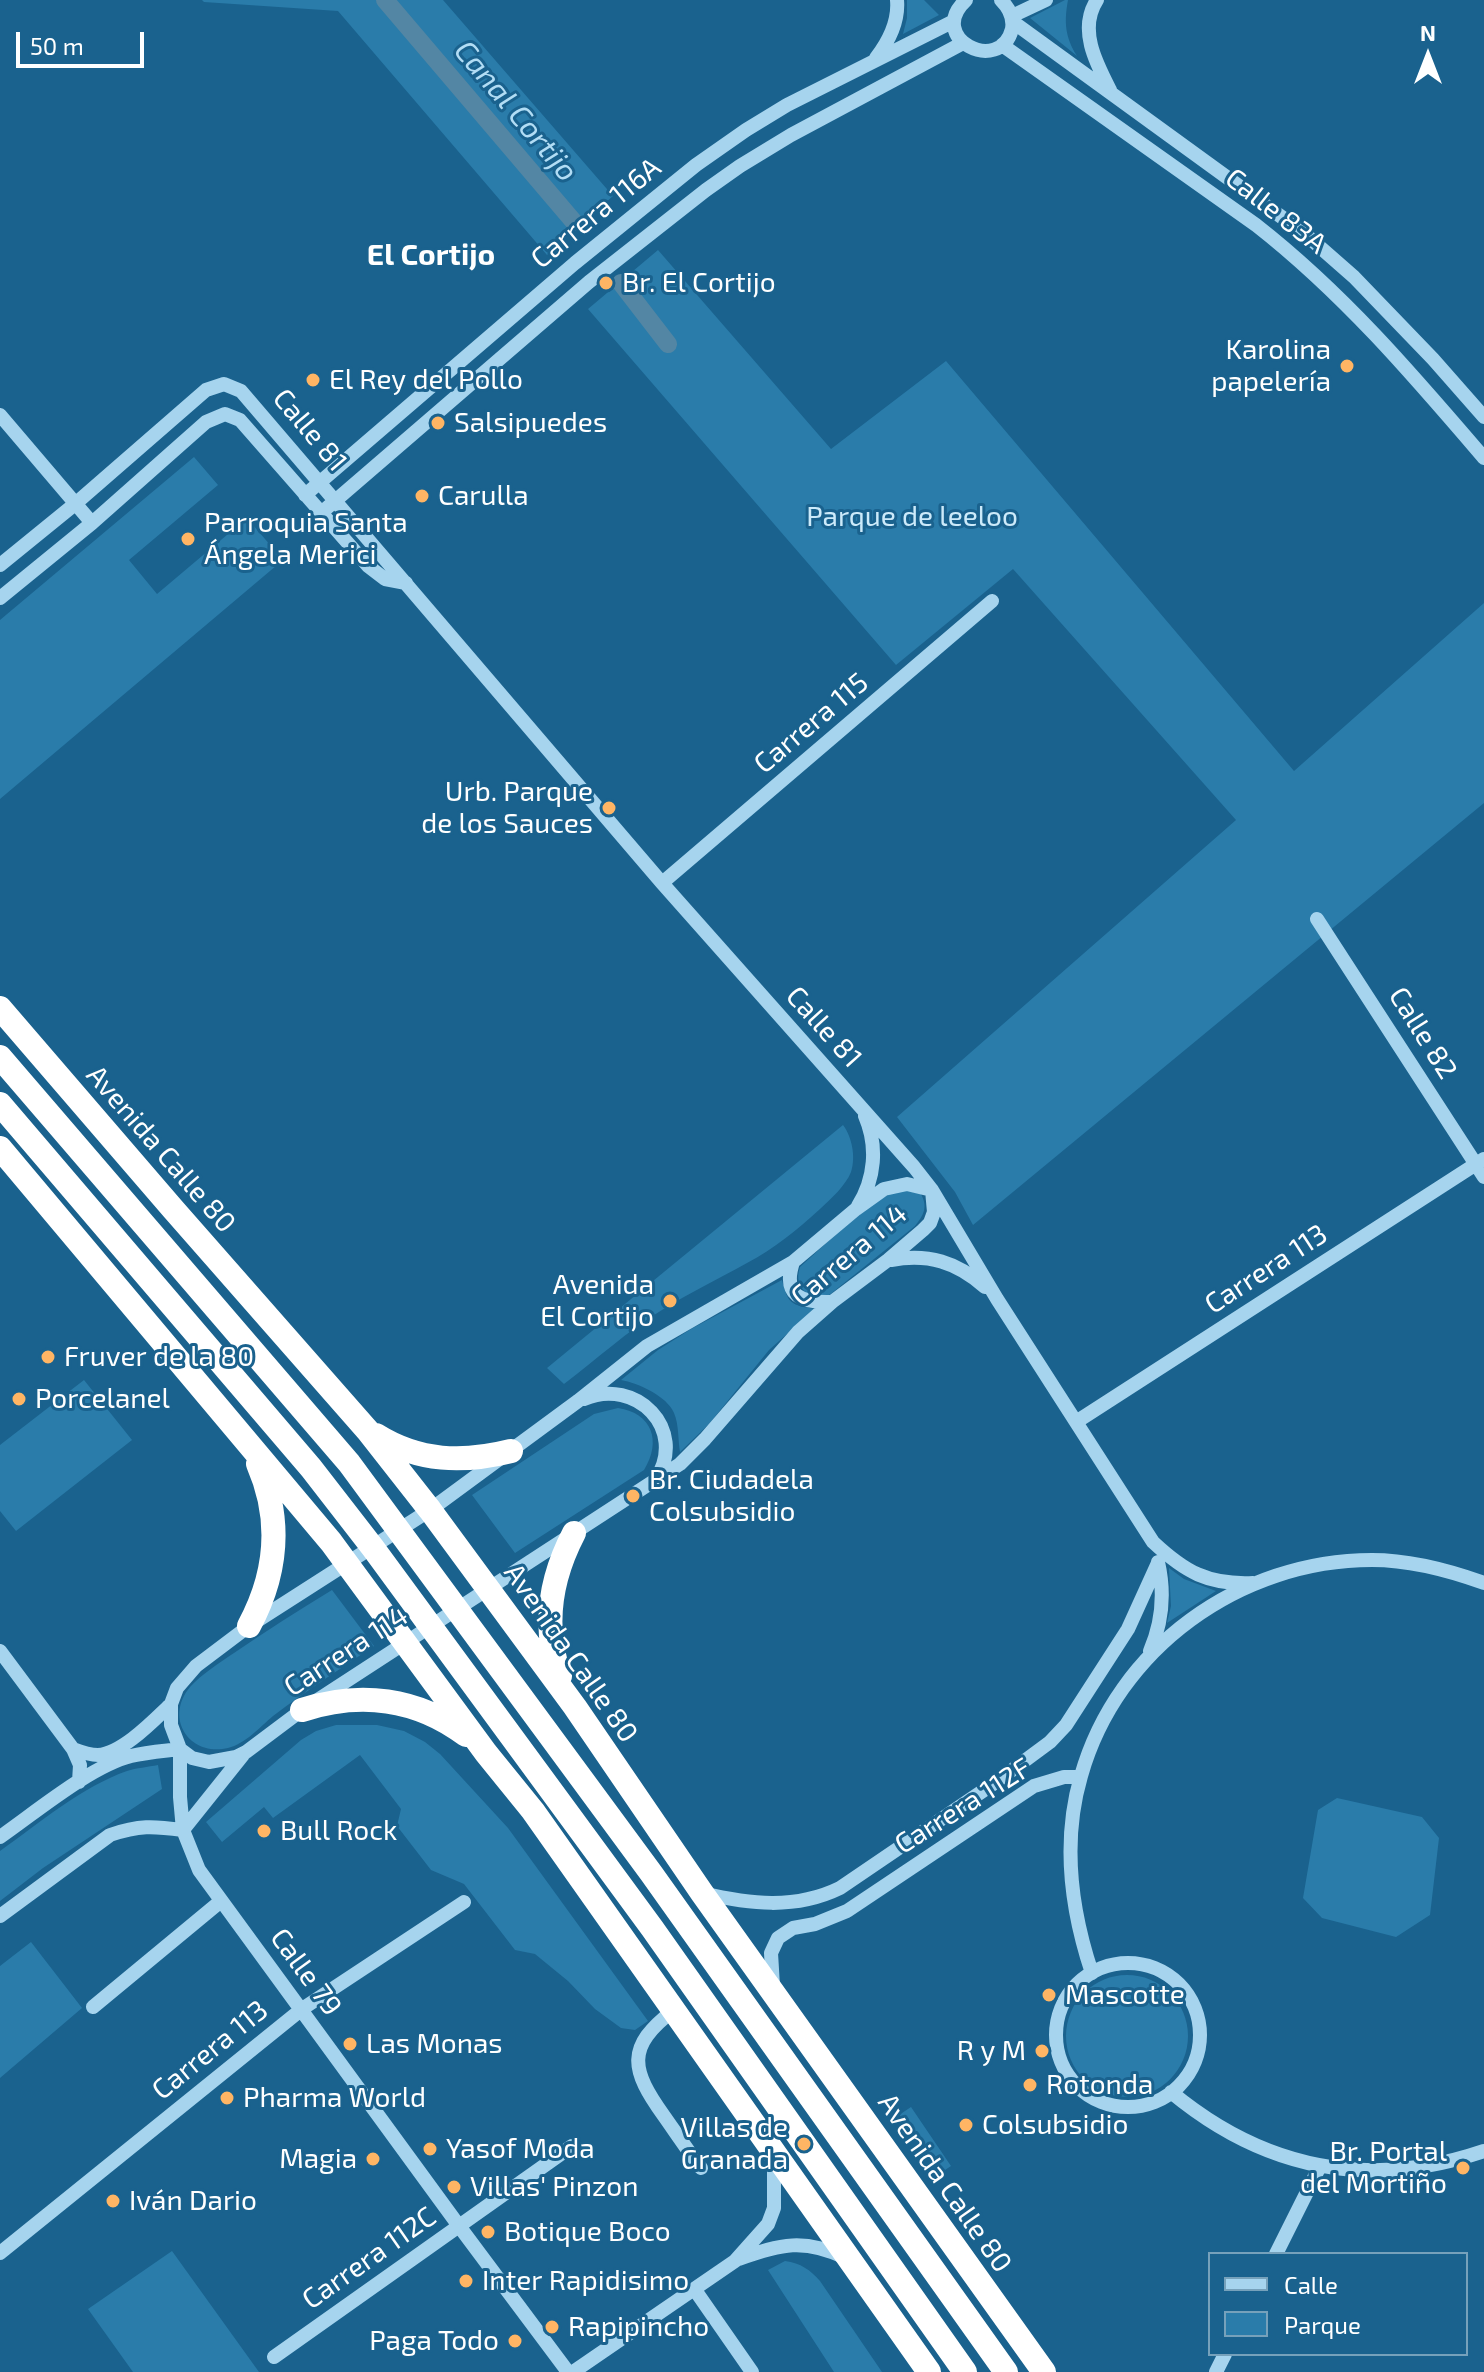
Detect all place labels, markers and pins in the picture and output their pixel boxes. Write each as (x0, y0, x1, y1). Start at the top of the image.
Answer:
place label: Br. El Cortijo (622, 266, 776, 300)
marker: Br. El Cortijo (597, 274, 615, 292)
place label: Karolina papelería (1211, 333, 1331, 399)
marker: Karolina papelería (1338, 357, 1356, 375)
place label: El Rey del Pollo (329, 363, 523, 397)
marker: El Rey del Pollo (304, 371, 322, 389)
place label: Salsipuedes (454, 406, 607, 440)
marker: Salsipuedes (429, 414, 447, 432)
place label: Carulla (438, 479, 529, 513)
marker: Carulla (413, 487, 431, 505)
place label: Parroquia Santa Ángela Merici (204, 506, 408, 572)
marker: Parroquia Santa Ángela Merici (179, 530, 197, 548)
place label: Urb. Parque de los Sauces (421, 775, 593, 841)
marker: Urb. Parque de los Sauces (600, 799, 618, 817)
place label: Avenida El Cortijo (540, 1268, 654, 1334)
marker: Avenida El Cortijo (661, 1292, 679, 1310)
place label: Fruver de la 80 (64, 1340, 254, 1374)
marker: Fruver de la 80 (39, 1348, 57, 1366)
place label: Porcelanel (35, 1382, 170, 1416)
marker: Porcelanel (10, 1390, 28, 1408)
place label: Br. Ciudadela Colsubsidio (649, 1463, 814, 1529)
marker: Br. Ciudadela Colsubsidio (624, 1487, 642, 1505)
place label: Bull Rock (280, 1814, 397, 1848)
marker: Bull Rock (255, 1822, 273, 1840)
place label: Mascotte (1065, 1978, 1185, 2012)
marker: Mascotte (1040, 1986, 1058, 2004)
place label: Las Monas (366, 2027, 503, 2061)
place label: R y M (957, 2034, 1026, 2068)
marker: Las Monas (341, 2035, 359, 2053)
marker: R y M (1033, 2042, 1051, 2060)
place label: Rotonda (1046, 2068, 1153, 2102)
marker: Rotonda (1021, 2076, 1039, 2094)
place label: Pharma World (243, 2081, 426, 2115)
marker: Pharma World (218, 2089, 236, 2107)
place label: Colsubsidio (982, 2108, 1128, 2142)
place label: Villas de Granada (680, 2111, 788, 2177)
marker: Colsubsidio (957, 2116, 975, 2134)
place label: Yasof Moda (446, 2132, 595, 2166)
marker: Villas de Granada (795, 2135, 813, 2153)
place label: Br. Portal del Mortiño (1300, 2135, 1447, 2201)
marker: Yasof Moda (421, 2140, 439, 2158)
place label: Magia (279, 2142, 357, 2176)
marker: Magia (364, 2150, 382, 2168)
marker: Br. Portal del Mortiño (1454, 2159, 1472, 2177)
place label: Villas' Pinzon (470, 2170, 638, 2204)
marker: Villas' Pinzon (445, 2178, 463, 2196)
place label: Iván Dario (129, 2184, 257, 2218)
marker: Iván Dario (104, 2192, 122, 2210)
place label: Botique Boco (504, 2215, 671, 2249)
marker: Botique Boco (479, 2223, 497, 2241)
place label: Inter Rapidisimo (482, 2264, 689, 2298)
marker: Inter Rapidisimo (457, 2272, 475, 2290)
place label: Rapipincho (568, 2310, 709, 2344)
marker: Rapipincho (543, 2318, 561, 2336)
place label: Paga Todo (369, 2324, 499, 2358)
marker: Paga Todo (506, 2332, 524, 2350)

